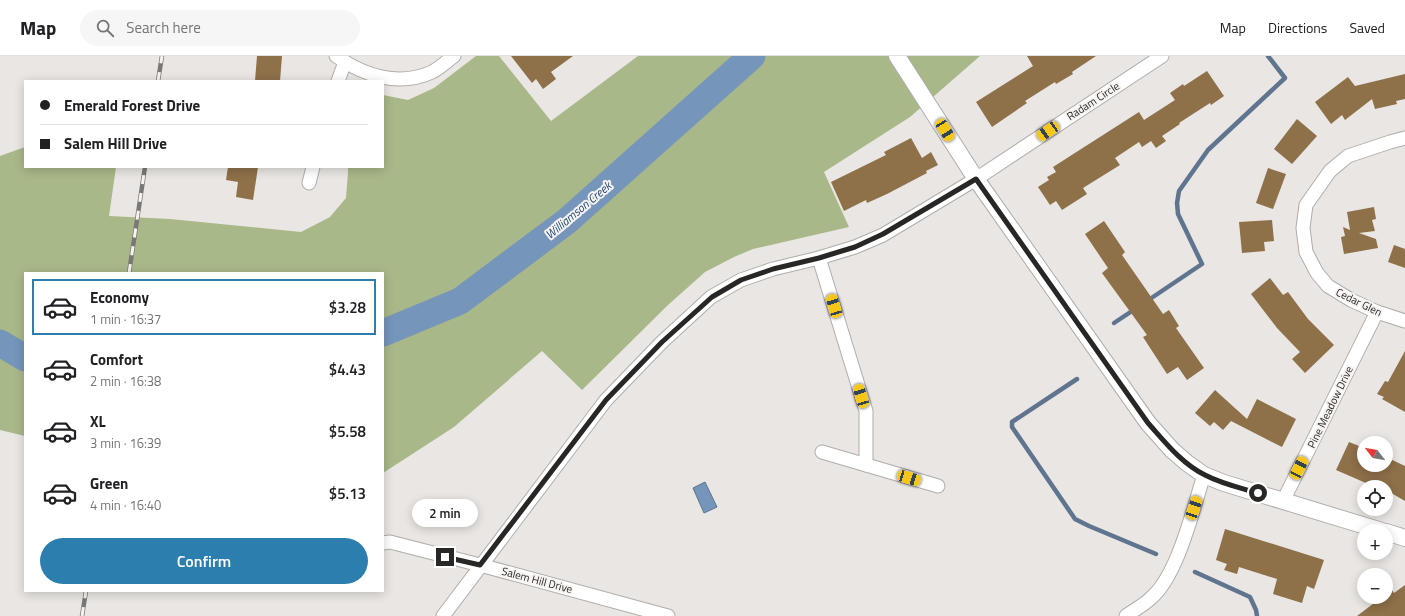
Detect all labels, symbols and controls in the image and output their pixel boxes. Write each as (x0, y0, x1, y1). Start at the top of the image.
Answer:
search box (80, 10, 360, 46)
text: Map (20, 13, 56, 42)
text: Search here (126, 16, 201, 39)
icon: search (94, 17, 116, 39)
text: Map (1220, 17, 1246, 38)
text: Directions (1268, 17, 1327, 38)
text: Saved (1349, 17, 1385, 38)
street label: Radam Circle (1063, 78, 1123, 124)
text: Emerald Forest Drive (64, 94, 200, 117)
car (934, 117, 956, 143)
car (1035, 119, 1061, 143)
text: Salem Hill Drive (64, 132, 167, 155)
water label: Williamson Creek (541, 176, 616, 243)
street label: Cedar Glen (1333, 284, 1385, 320)
text: Economy (90, 286, 149, 309)
icon: car (42, 289, 78, 325)
car (825, 293, 843, 319)
text: $3.28 (329, 296, 366, 319)
text: 1 min · 16:37 (90, 309, 161, 329)
text: Comfort (90, 348, 143, 371)
icon: car (42, 351, 78, 387)
text: $4.43 (329, 358, 366, 381)
street label: Pine Meadow Drive (1303, 363, 1357, 451)
text: 2 min · 16:38 (90, 371, 161, 391)
car (852, 383, 870, 409)
text: XL (90, 410, 106, 433)
icon: car (42, 413, 78, 449)
text: $5.58 (329, 420, 366, 443)
text: 3 min · 16:39 (90, 433, 161, 453)
north arrow (1357, 436, 1393, 472)
map controls (1357, 436, 1393, 604)
car (1288, 455, 1310, 481)
car (896, 469, 922, 487)
text: Green (90, 472, 128, 495)
icon: car (42, 475, 78, 511)
button: locate (1357, 480, 1393, 516)
text: $5.13 (329, 482, 366, 505)
route start (1249, 484, 1267, 502)
text: 4 min · 16:40 (90, 495, 161, 515)
car (1185, 495, 1203, 521)
callout: 2 min (412, 499, 478, 527)
text: 2 min (429, 503, 461, 523)
button: + (1357, 524, 1393, 560)
button: Confirm (40, 538, 368, 584)
route end (436, 548, 454, 566)
street label: Salem Hill Drive (500, 563, 575, 597)
button: − (1357, 568, 1393, 604)

